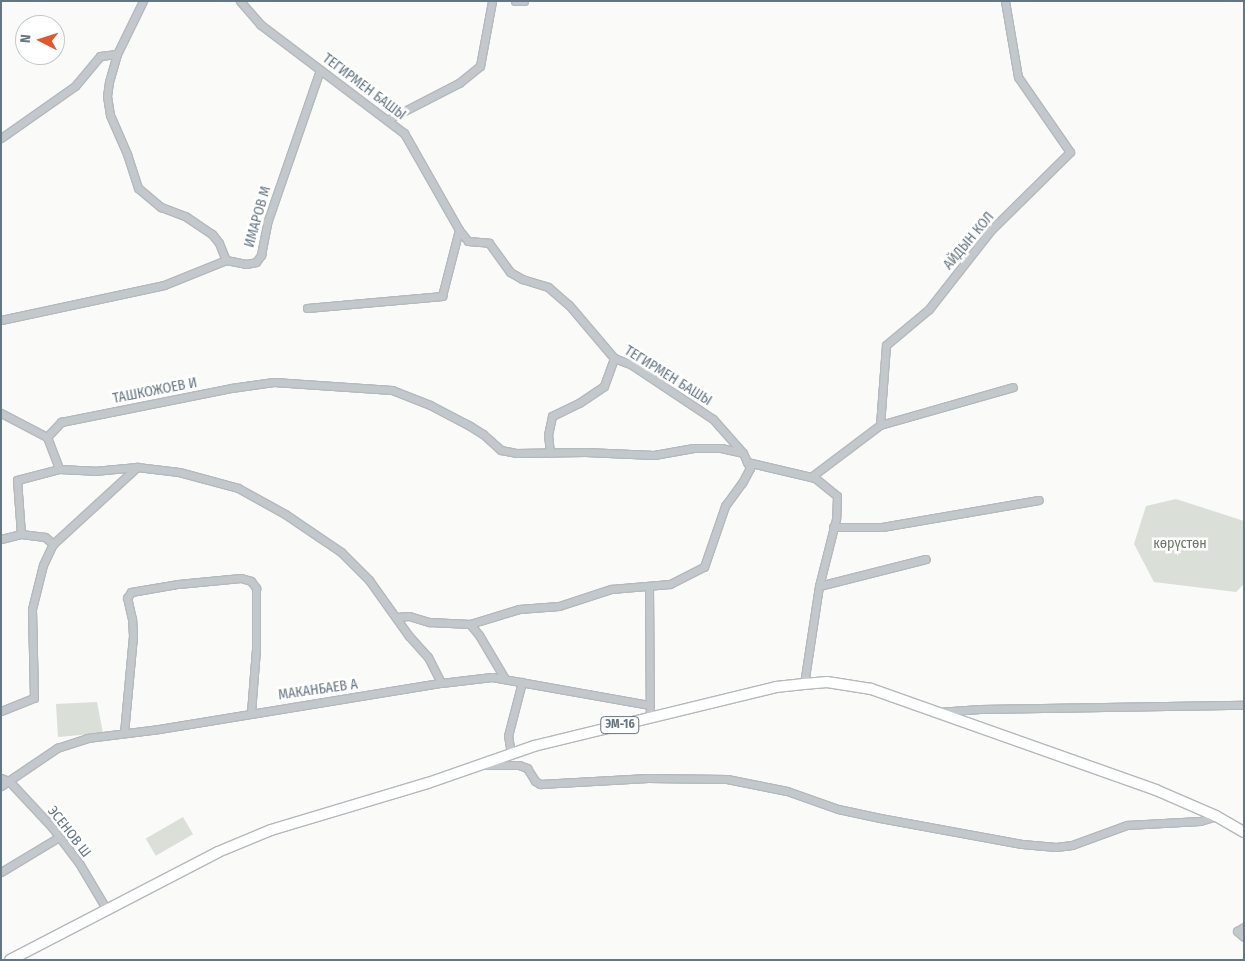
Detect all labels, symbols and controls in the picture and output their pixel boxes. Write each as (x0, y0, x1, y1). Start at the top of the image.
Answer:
north arrow (15, 15, 65, 65)
text: N (17, 34, 34, 44)
street label: ТЕГИРМЕН БАШЫ (319, 50, 409, 124)
street label: ИМАРОВ М (241, 184, 275, 250)
street label: АЙДЫН КОЛ (940, 209, 998, 273)
street label: ТЕГИРМЕН БАШЫ (621, 342, 715, 410)
street label: ТАШКОЖОЕВ И (111, 375, 199, 407)
park label: көрүстөн (1153, 536, 1207, 552)
street label: МАКАНБАЕВ А (277, 676, 359, 704)
road number: ЭМ-16 (600, 716, 640, 734)
street label: ЭСЕНОВ Ш (44, 803, 94, 861)

